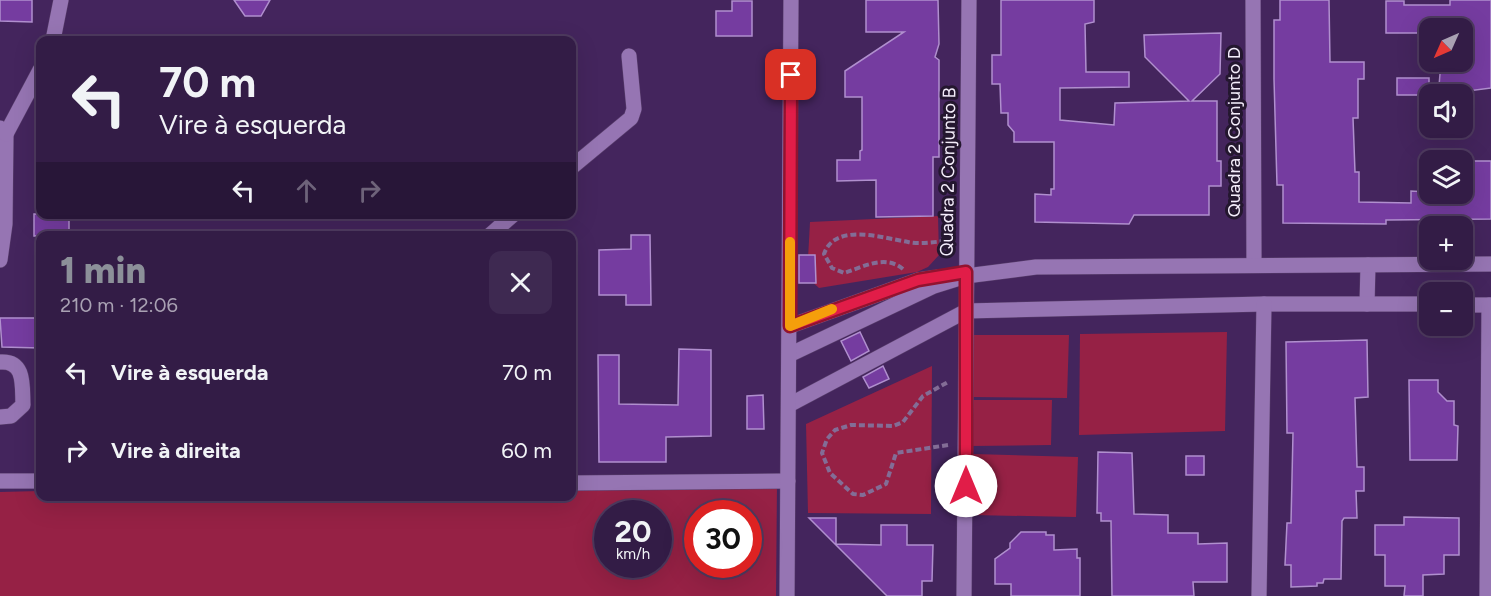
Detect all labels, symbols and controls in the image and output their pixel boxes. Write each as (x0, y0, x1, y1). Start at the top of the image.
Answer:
north arrow (1419, 18, 1473, 72)
map controls (1419, 18, 1473, 336)
street label: Quadra 2 Conjunto D (1223, 47, 1245, 217)
pin (765, 49, 816, 100)
text: 70 m (159, 57, 256, 108)
icon: arrive (774, 58, 807, 91)
icon: left (60, 60, 138, 138)
button: sound (1419, 84, 1473, 138)
street label: Quadra 2 Conjunto B (936, 87, 960, 257)
text: Vire à esquerda (159, 108, 346, 141)
button: layers (1419, 150, 1473, 204)
icon: left (227, 174, 260, 207)
icon: ahead (290, 174, 323, 207)
icon: right (353, 174, 386, 207)
button: + (1419, 216, 1473, 270)
text: 1 min (60, 249, 146, 292)
button: close (489, 251, 552, 314)
button: − (1419, 282, 1473, 336)
text: 210 m · 12:06 (60, 293, 178, 317)
icon: left (60, 356, 93, 389)
text: Vire à esquerda (111, 359, 269, 386)
text: 70 m (502, 359, 552, 386)
icon: right (60, 434, 93, 467)
text: Vire à direita (111, 437, 241, 464)
text: 60 m (501, 437, 552, 464)
position arrow (934, 454, 998, 518)
speed limit sign: 30 (684, 500, 762, 578)
text: 20 (615, 513, 651, 550)
text: km/h (616, 545, 650, 563)

